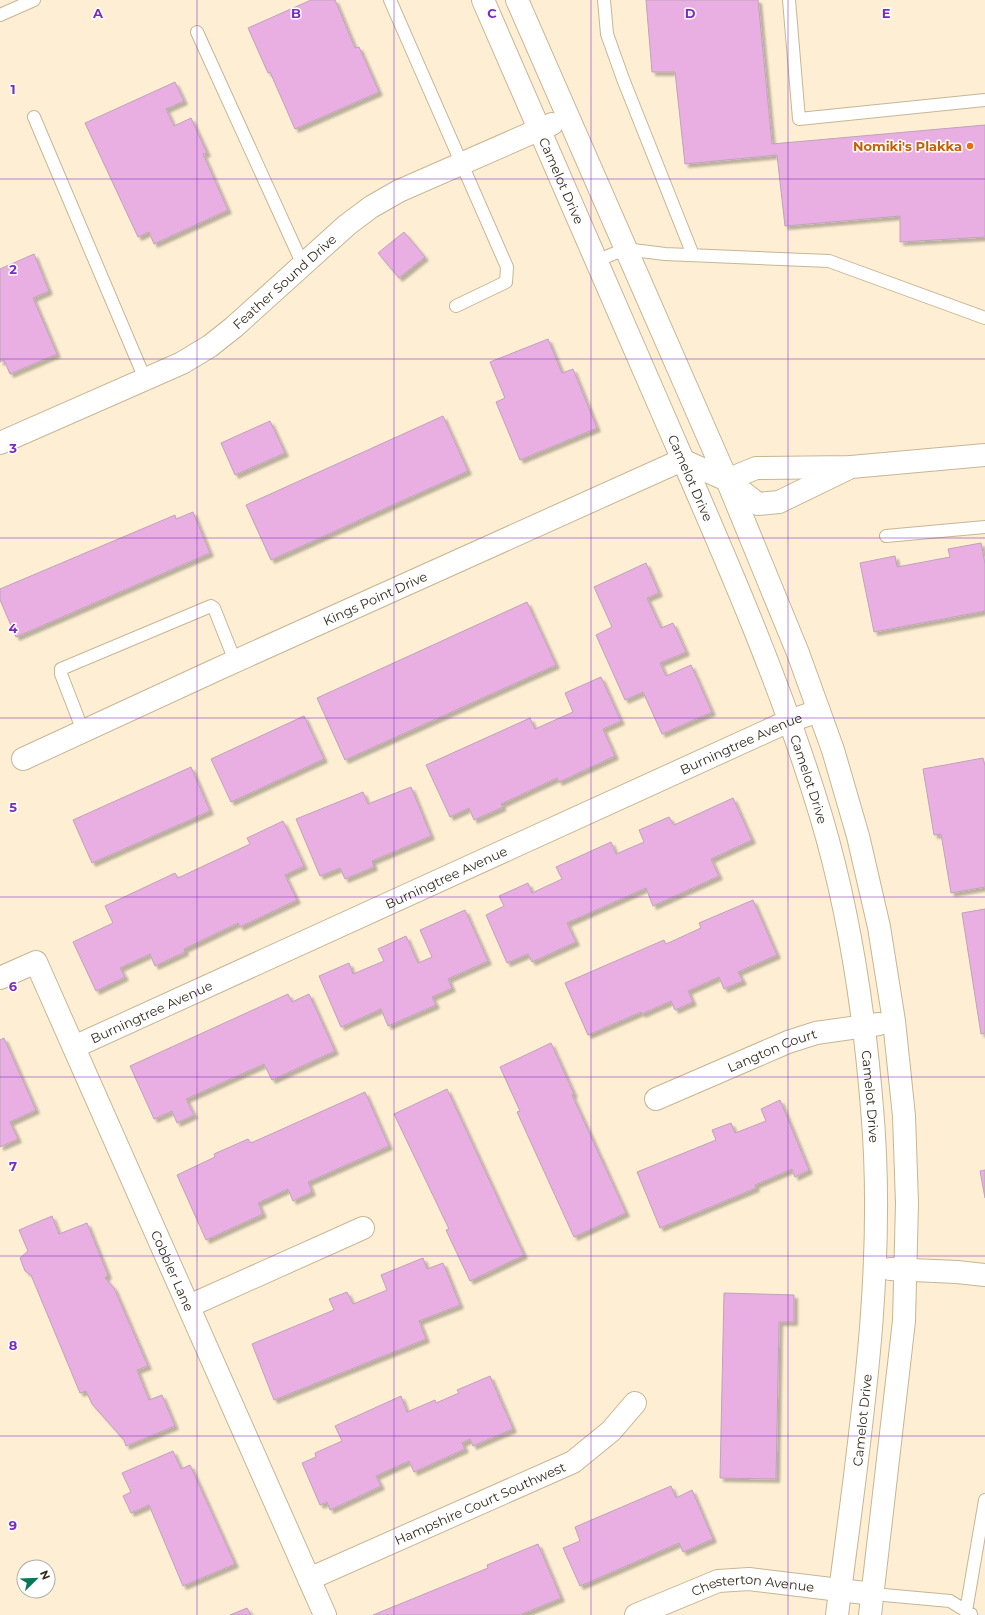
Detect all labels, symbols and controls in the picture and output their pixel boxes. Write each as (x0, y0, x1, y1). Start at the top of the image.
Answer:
text: A (92, 5, 104, 21)
text: B (291, 5, 301, 21)
text: C (487, 5, 497, 21)
text: D (685, 5, 696, 21)
text: E (882, 5, 891, 21)
text: 1 (10, 81, 16, 97)
street label: Camelot Drive (536, 135, 588, 227)
place label: Nomiki's Plakka (853, 138, 962, 154)
marker: Nomiki's Plakka (965, 141, 975, 151)
street label: Feather Sound Drive (229, 231, 340, 332)
text: 2 (9, 261, 17, 277)
street label: Camelot Drive (665, 432, 717, 524)
text: 3 (8, 440, 17, 456)
street label: Kings Point Drive (320, 568, 430, 629)
text: 4 (9, 620, 18, 636)
street label: Burningtree Avenue (677, 709, 804, 778)
street label: Camelot Drive (787, 733, 831, 826)
text: 5 (9, 799, 17, 815)
street label: Burningtree Avenue (383, 843, 510, 912)
street label: Burningtree Avenue (88, 977, 215, 1046)
text: 6 (9, 978, 18, 994)
street label: Langton Court (725, 1025, 819, 1075)
street label: Camelot Drive (859, 1049, 882, 1143)
text: 7 (9, 1158, 17, 1174)
street label: Cobbler Lane (148, 1228, 198, 1314)
text: 8 (9, 1337, 18, 1353)
street label: Camelot Drive (849, 1373, 875, 1467)
street label: Hampshire Court Southwest (392, 1458, 568, 1548)
text: 9 (9, 1517, 17, 1533)
north arrow (16, 1559, 56, 1599)
text: N (37, 1568, 53, 1582)
street label: Chesterton Avenue (689, 1571, 815, 1599)

